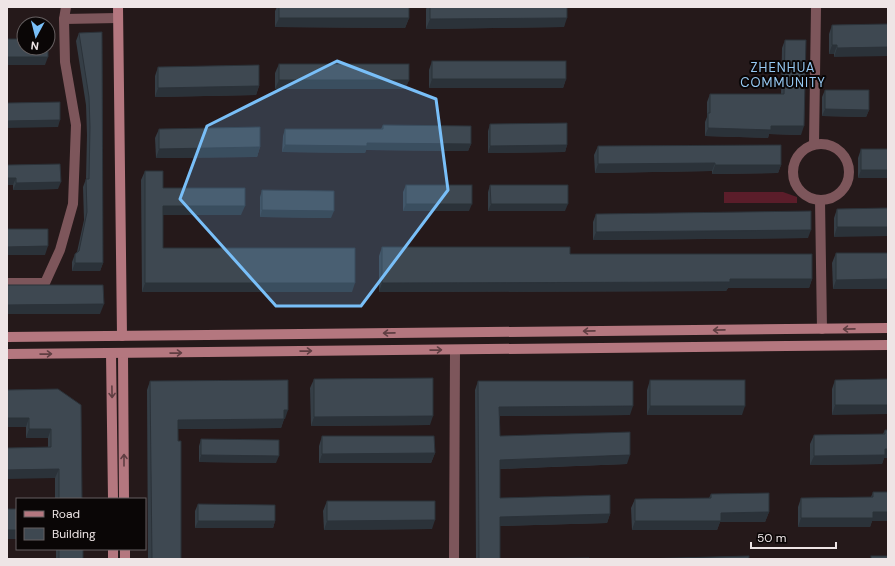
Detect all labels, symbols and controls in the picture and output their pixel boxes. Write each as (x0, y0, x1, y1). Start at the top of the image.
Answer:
north arrow (16, 16, 56, 56)
text: N (30, 38, 40, 53)
district label: ZHENHUA COMMUNITY (740, 59, 826, 91)
one-way arrow (843, 325, 856, 333)
one-way arrow (713, 326, 726, 334)
one-way arrow (583, 327, 596, 335)
one-way arrow (383, 329, 396, 337)
one-way arrow (429, 346, 442, 354)
one-way arrow (299, 347, 312, 355)
one-way arrow (169, 349, 182, 356)
one-way arrow (39, 350, 52, 358)
one-way arrow (108, 385, 116, 398)
one-way arrow (120, 454, 128, 467)
legend (16, 498, 146, 550)
text: Road (52, 506, 80, 522)
scale bar (751, 524, 836, 550)
text: Building (52, 526, 96, 542)
text: 50 m (757, 530, 786, 546)

